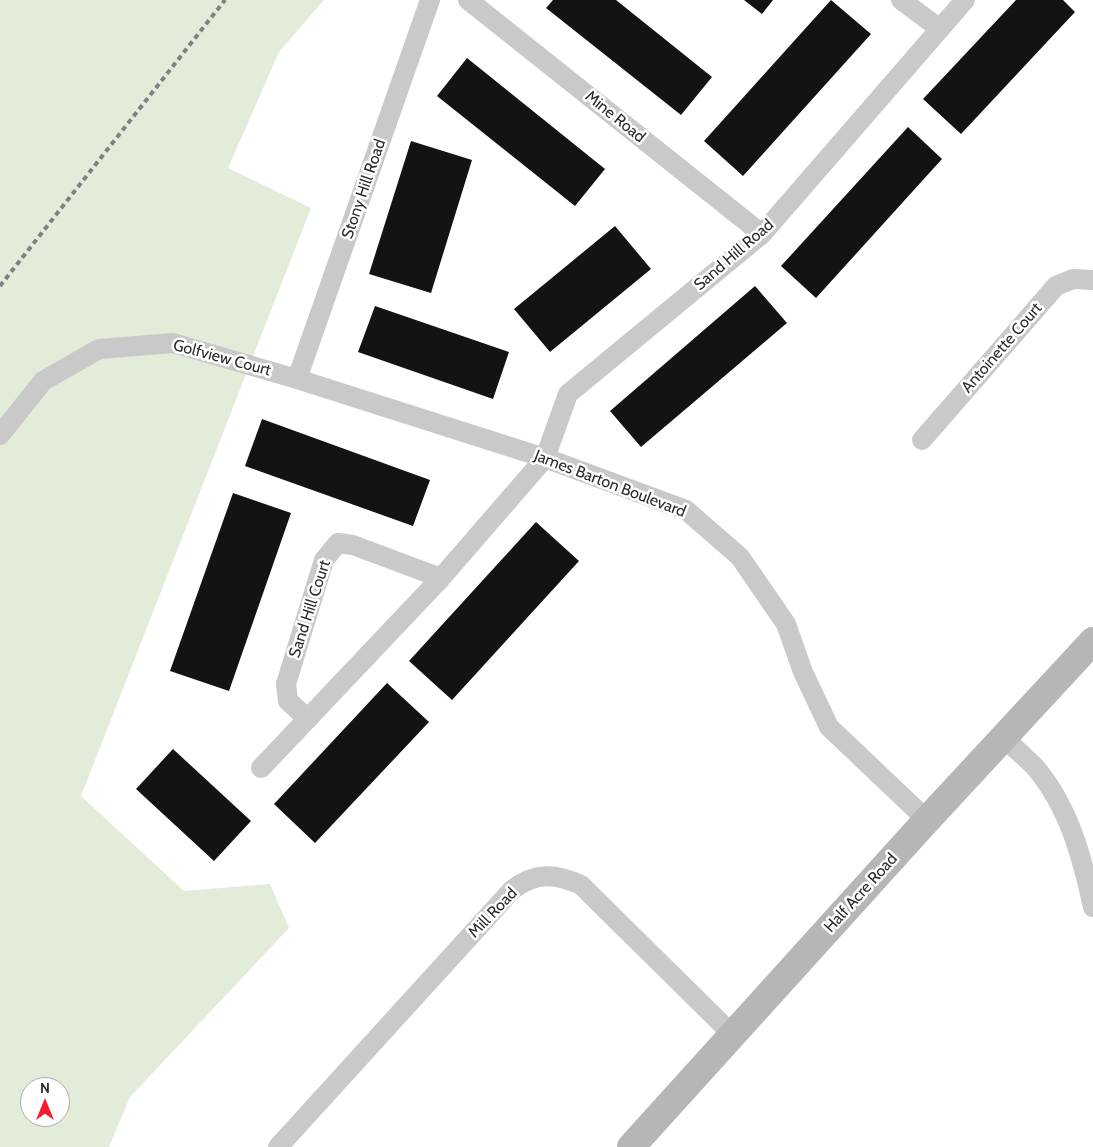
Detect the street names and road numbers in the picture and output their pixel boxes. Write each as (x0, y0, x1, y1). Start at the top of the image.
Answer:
street label: Mine Road (581, 87, 649, 147)
street label: Stony Hill Road (338, 137, 390, 241)
street label: Sand Hill Road (690, 215, 778, 295)
street label: Antoinette Court (958, 299, 1046, 397)
street label: Golfview Court (171, 336, 273, 380)
street label: James Barton Boulevard (532, 446, 688, 522)
street label: Sand Hill Court (285, 558, 335, 660)
street label: Half Acre Road (820, 850, 902, 936)
street label: Mill Road (465, 884, 521, 942)

